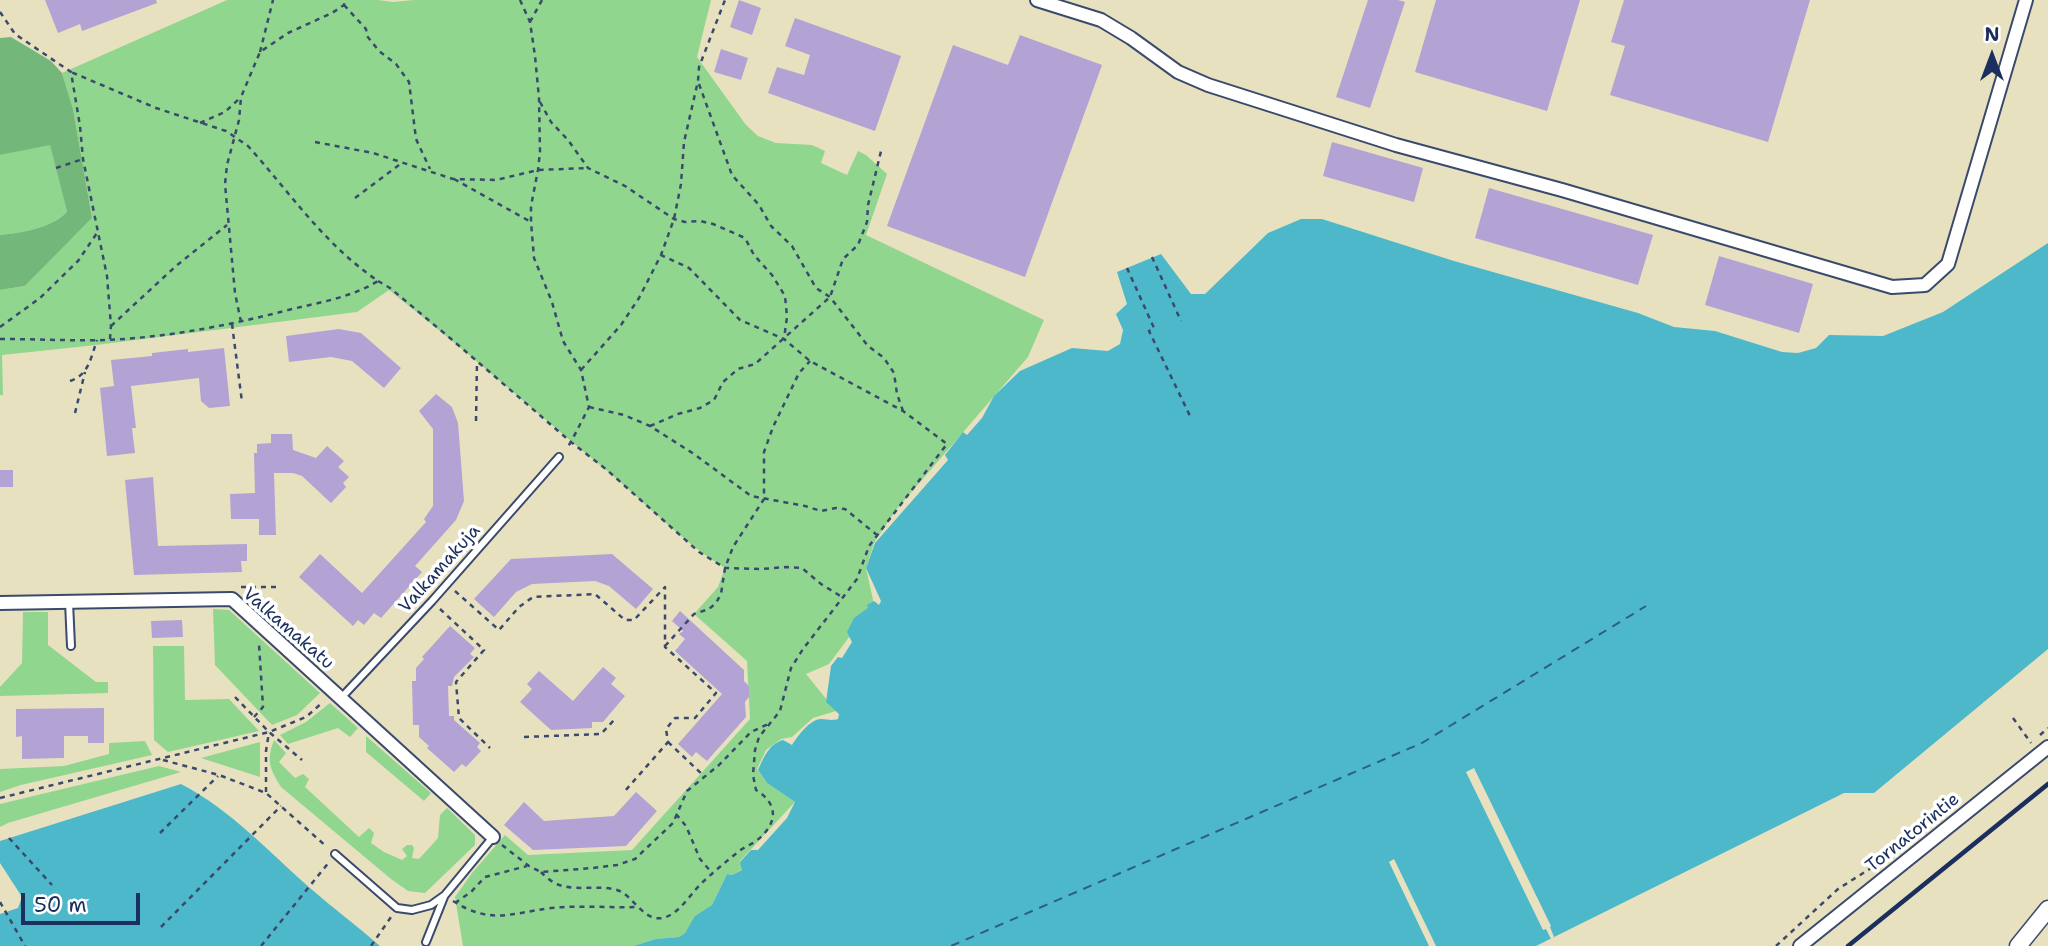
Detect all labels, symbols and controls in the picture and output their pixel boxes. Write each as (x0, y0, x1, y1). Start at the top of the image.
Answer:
north arrow (1957, 21, 2027, 91)
text: N (1984, 22, 2000, 47)
street label: Valkamakuja (395, 521, 485, 617)
street label: Valkamakatu (238, 584, 338, 674)
street label: Tornatorintie (1862, 789, 1964, 877)
scale bar (24, 880, 144, 924)
text: 50 m (34, 891, 87, 919)

